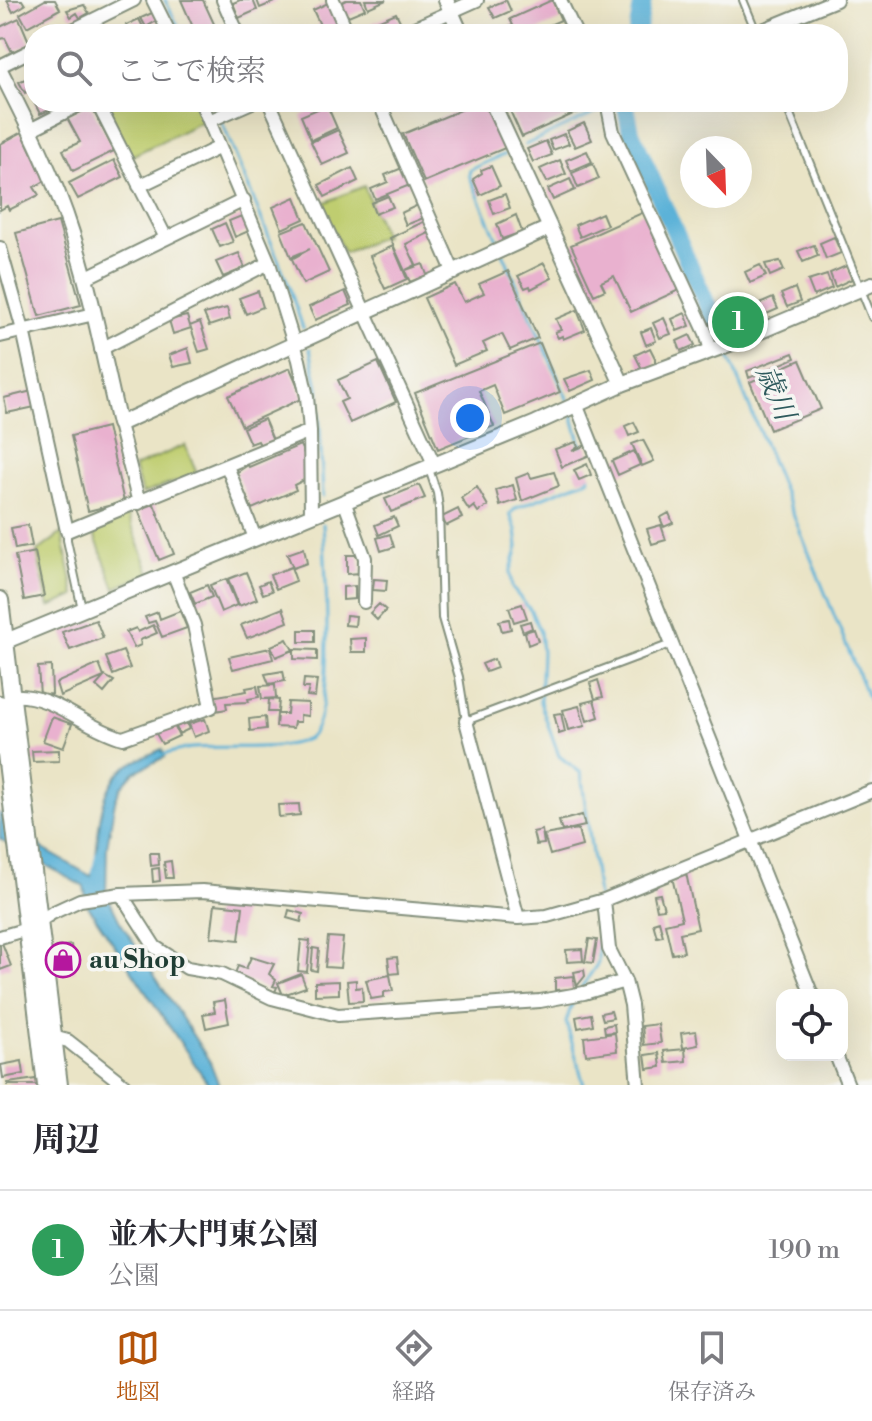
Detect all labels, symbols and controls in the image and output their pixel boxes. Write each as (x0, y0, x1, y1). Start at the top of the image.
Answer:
search box (24, 24, 848, 112)
icon: search (52, 46, 96, 90)
text: ここで検索 (116, 53, 266, 91)
north arrow (680, 136, 752, 208)
pin: 1 (712, 292, 764, 352)
water label: 歳川 (748, 360, 803, 428)
your location (450, 398, 490, 438)
shop icon: au Shop (44, 941, 82, 979)
place label: au Shop (89, 944, 186, 976)
map controls (776, 989, 848, 1061)
button: locate (776, 989, 848, 1061)
text: 周辺 (32, 1120, 100, 1162)
text: 並木大門東公園 (108, 1216, 318, 1254)
text: 1 (52, 1234, 64, 1266)
text: 190 m (769, 1234, 840, 1266)
text: 公園 (108, 1260, 160, 1292)
tab: 地図 (116, 1326, 160, 1406)
tab: 経路 (392, 1326, 436, 1406)
tab: 保存済み (668, 1326, 756, 1406)

